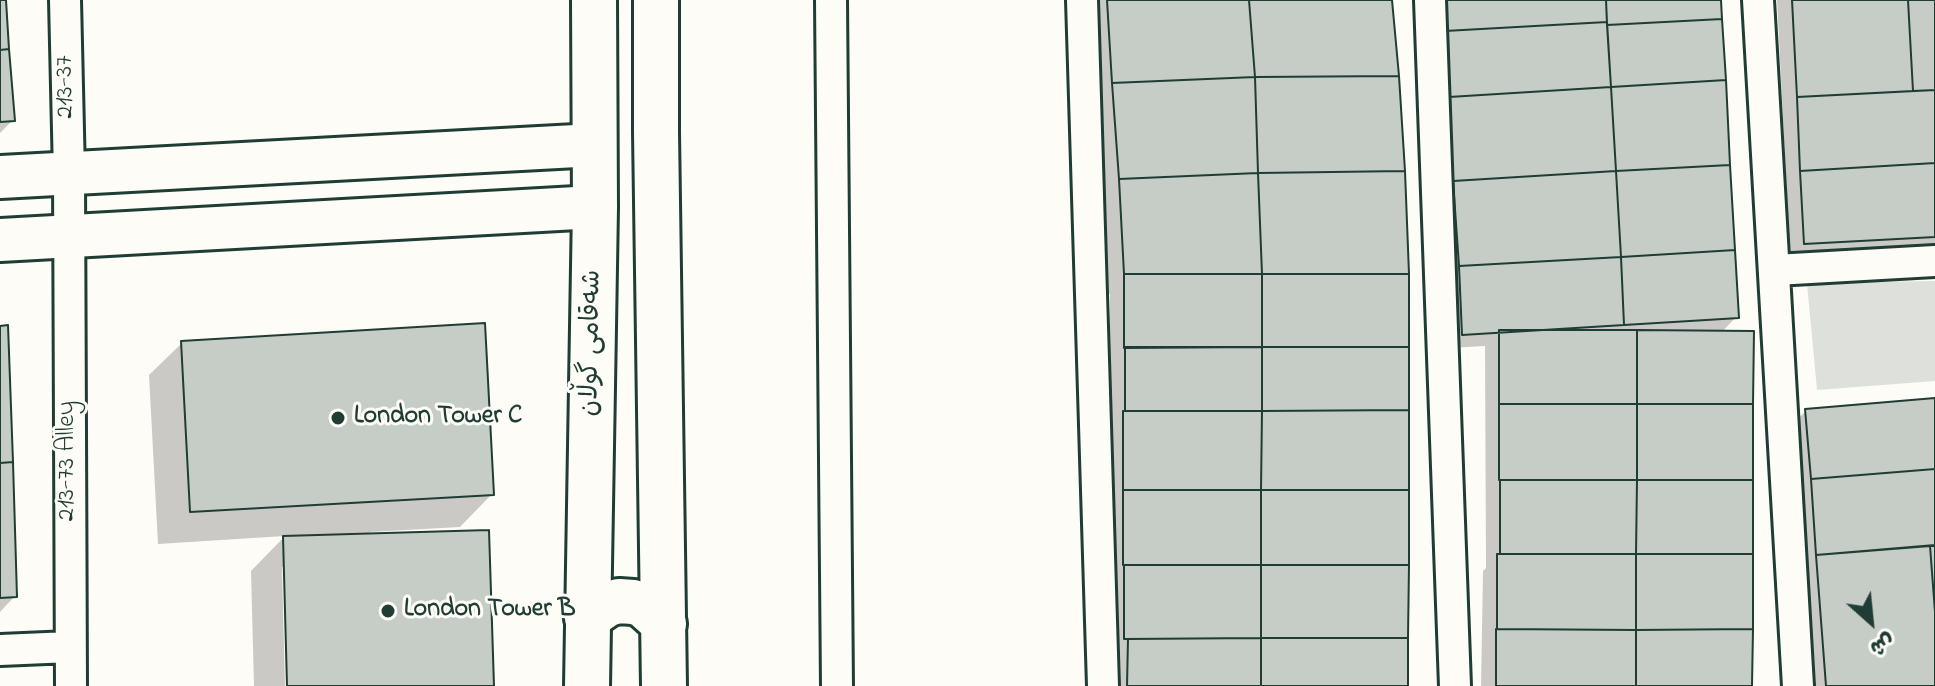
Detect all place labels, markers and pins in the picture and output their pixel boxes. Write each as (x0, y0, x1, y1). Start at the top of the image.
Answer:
place label: London Tower C (354, 402, 522, 434)
marker: London Tower C (329, 409, 347, 427)
place label: London Tower B (404, 595, 576, 627)
marker: London Tower B (379, 602, 397, 620)

